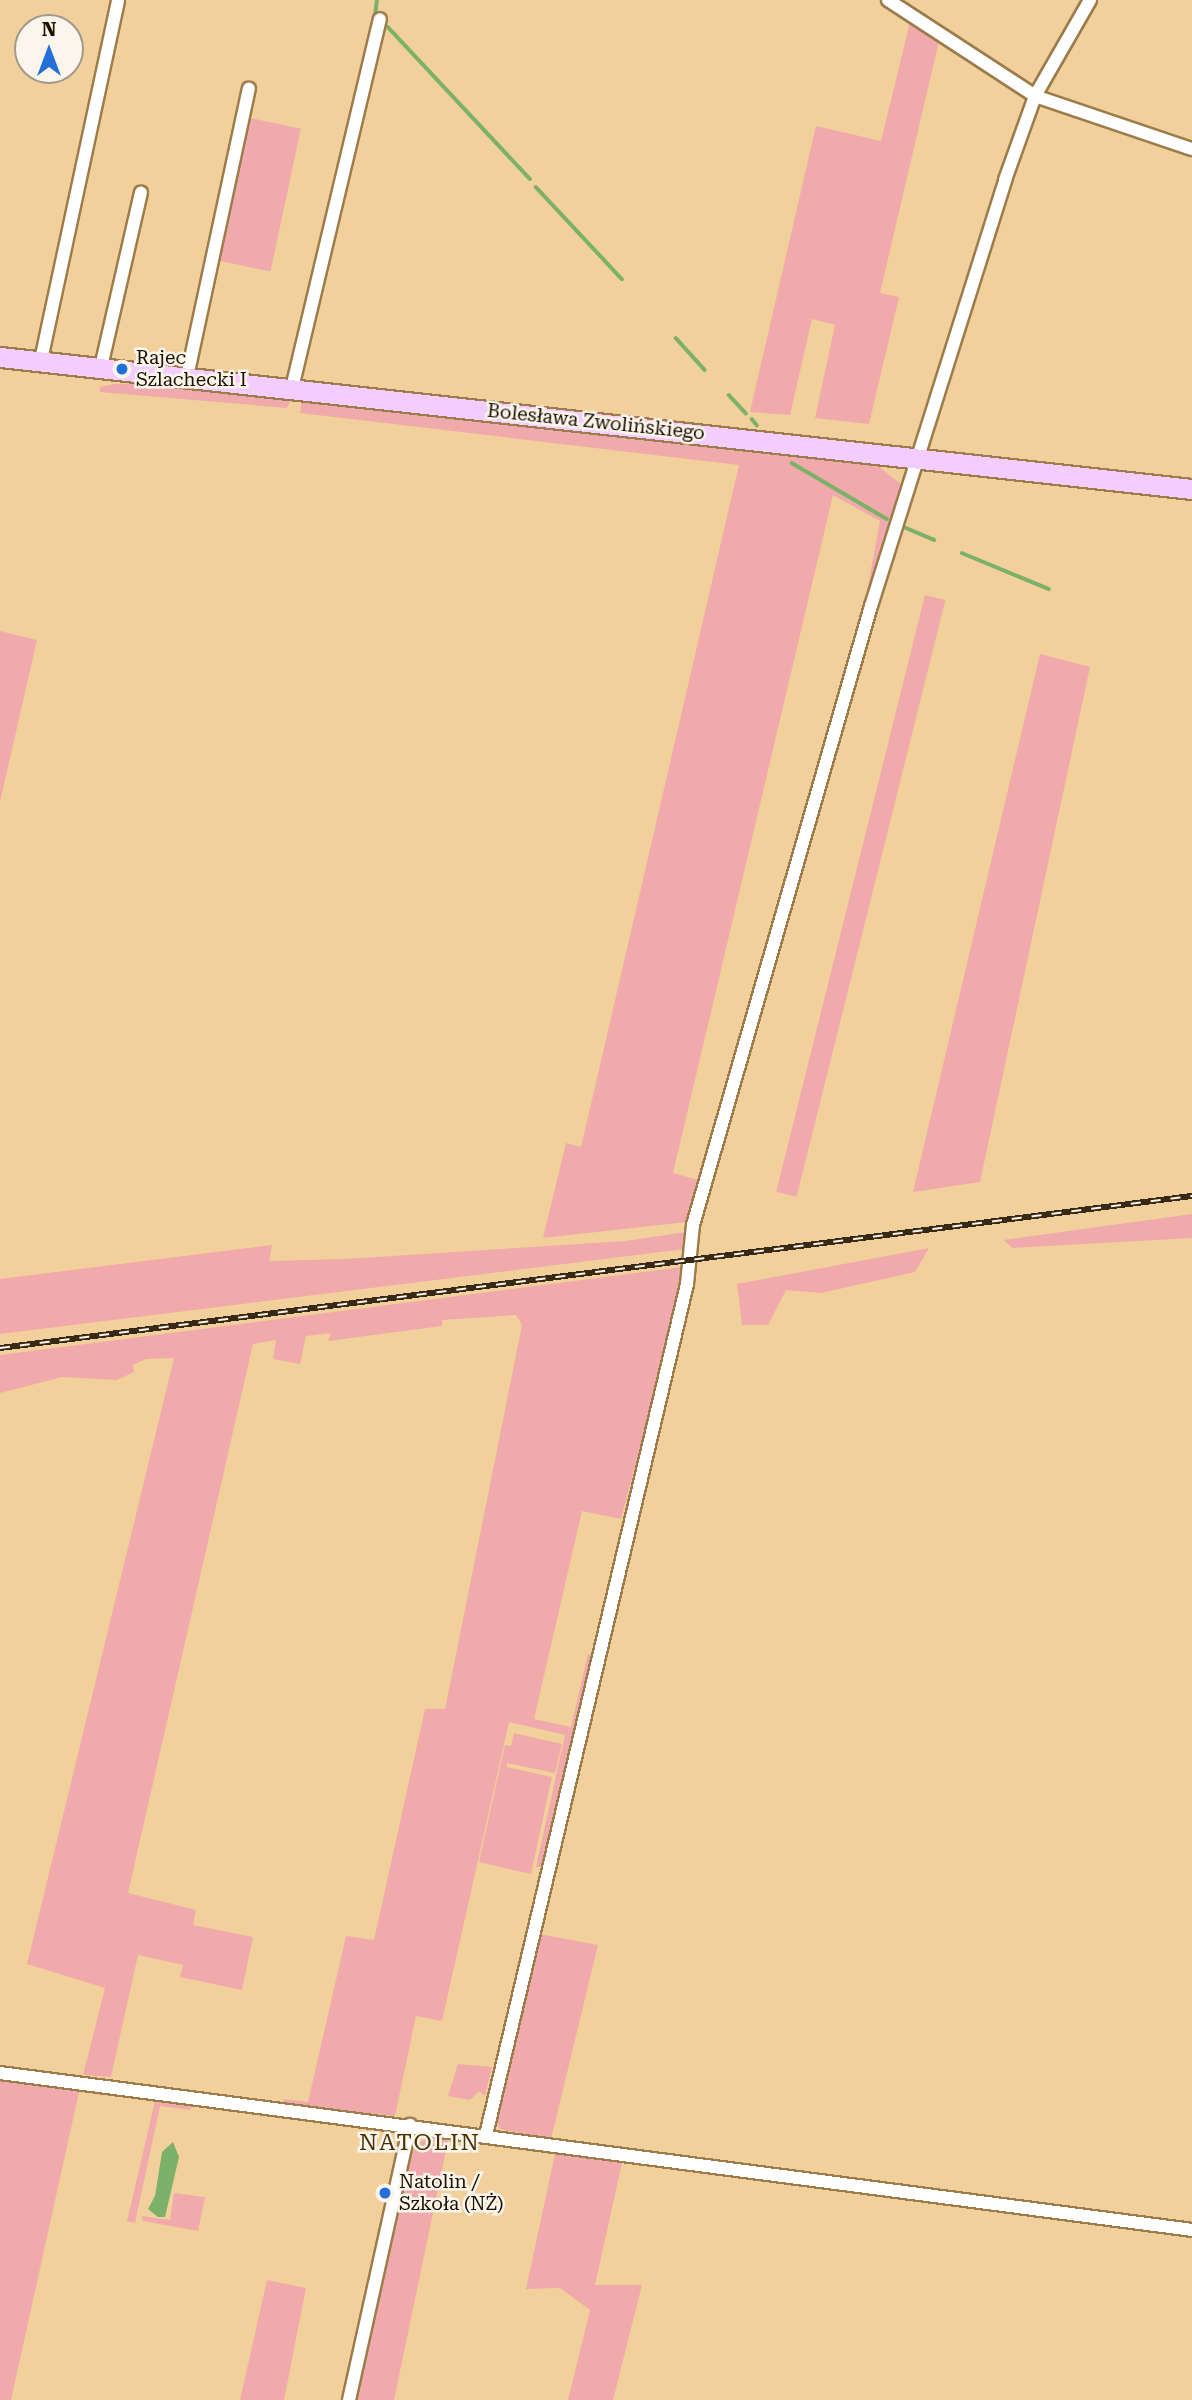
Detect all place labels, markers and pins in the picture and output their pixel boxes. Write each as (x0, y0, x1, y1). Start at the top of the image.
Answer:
place label: Rajec Szlachecki I (136, 347, 247, 391)
marker: Rajec Szlachecki I (114, 361, 130, 377)
place label: Natolin / Szkoła (NŻ) (399, 2171, 503, 2215)
marker: Natolin / Szkoła (NŻ) (377, 2185, 393, 2201)

